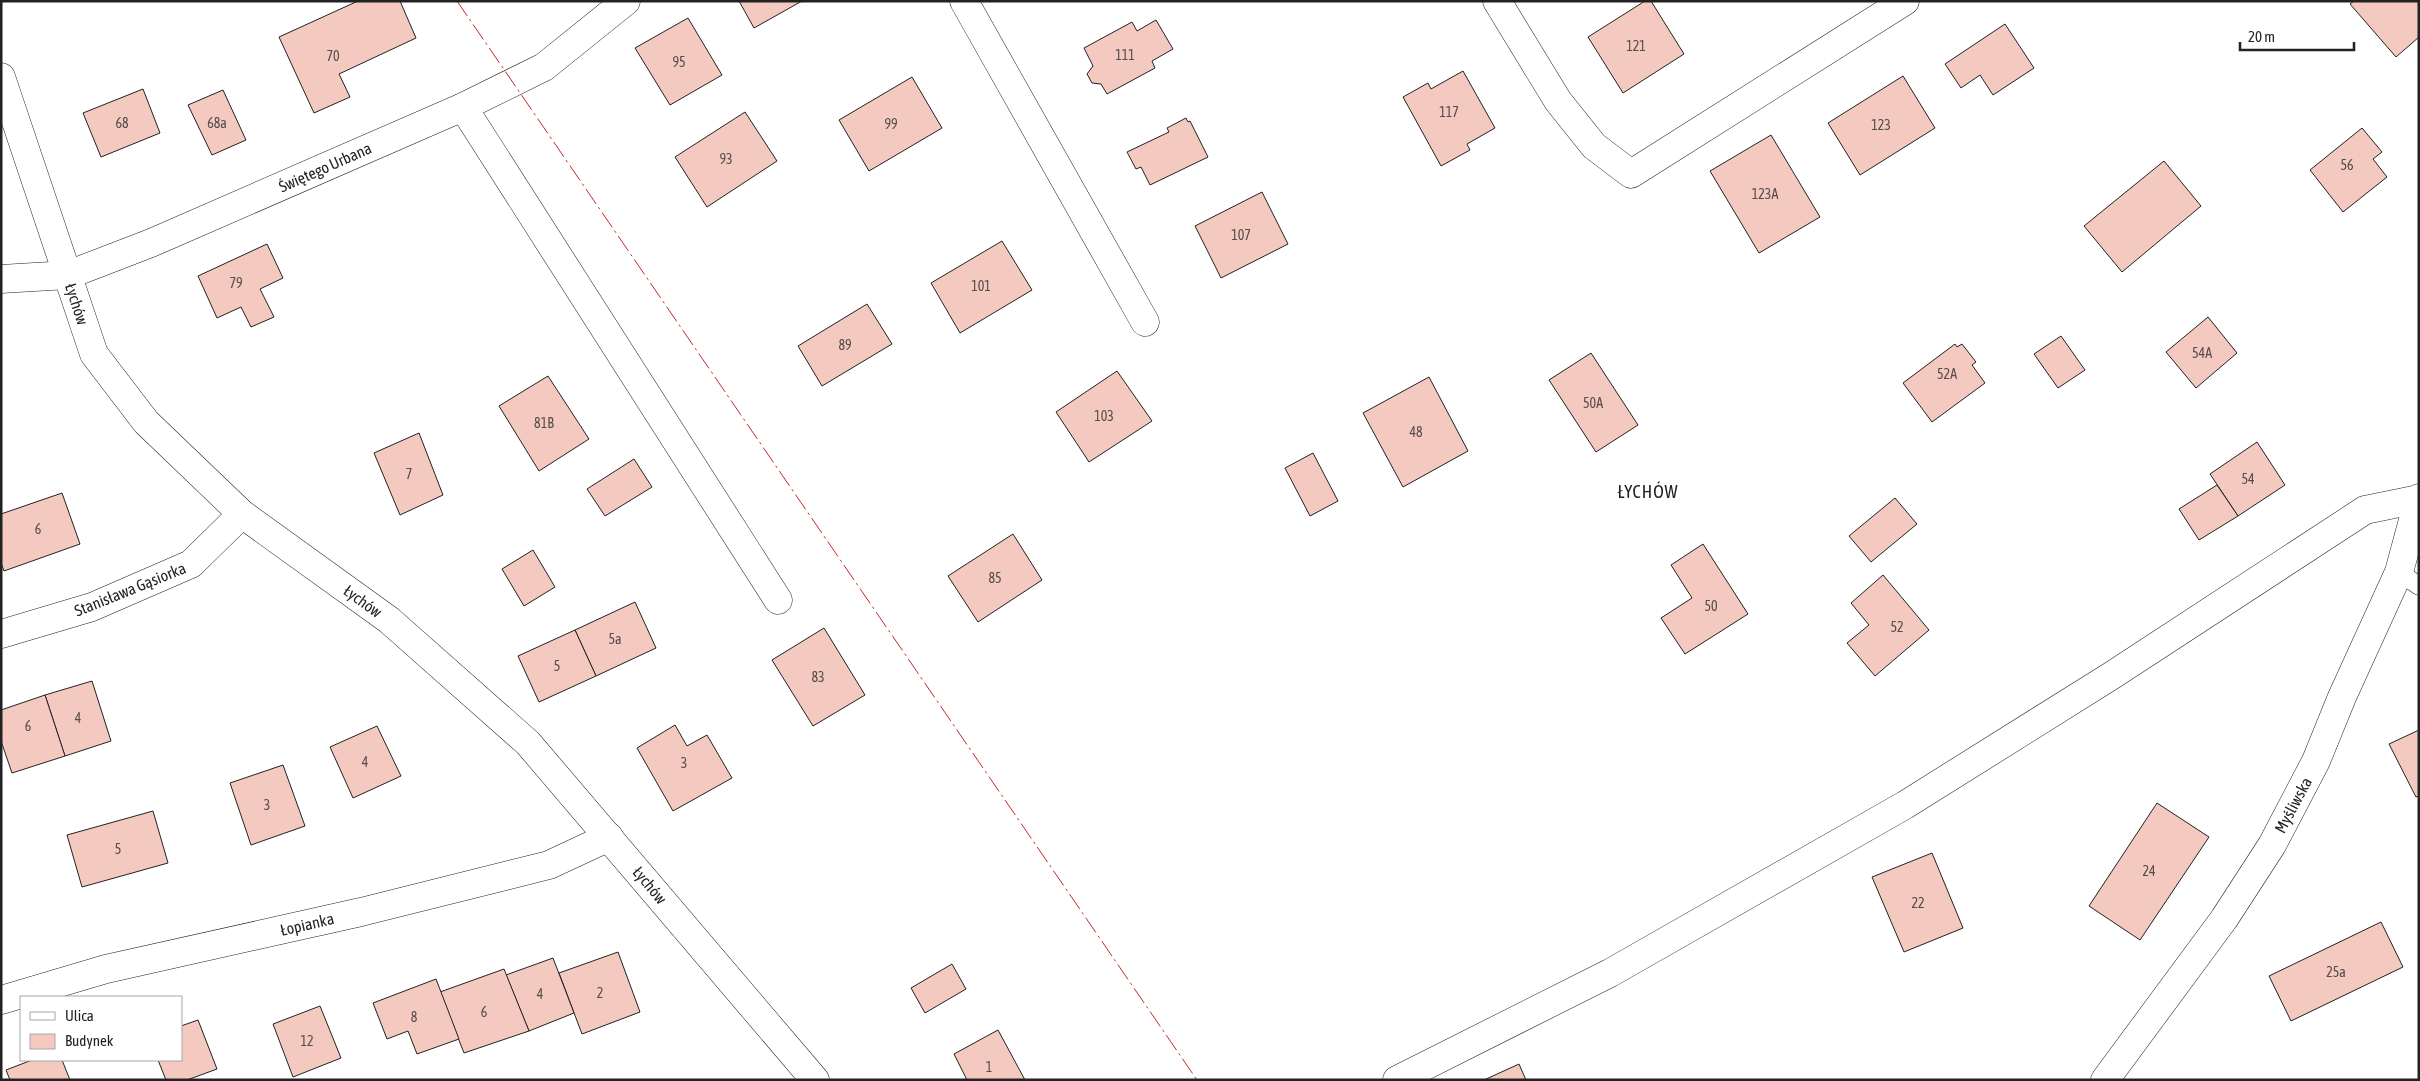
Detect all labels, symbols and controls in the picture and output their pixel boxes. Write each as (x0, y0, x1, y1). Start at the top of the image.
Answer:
scale bar (2240, 20, 2354, 52)
text: 20 m (2248, 28, 2275, 45)
house number: 121 (1626, 38, 1646, 54)
house number: 111 (1115, 47, 1135, 63)
house number: 70 (326, 48, 340, 64)
house number: 95 (672, 54, 686, 70)
house number: 117 (1439, 104, 1459, 120)
house number: 68 (115, 115, 129, 131)
house number: 68a (207, 115, 227, 131)
house number: 99 (884, 116, 898, 132)
house number: 123 (1871, 117, 1891, 133)
street label: Świętego Urbana (276, 139, 374, 196)
house number: 93 (719, 151, 733, 167)
house number: 56 (2340, 157, 2354, 173)
house number: 123A (1752, 186, 1778, 202)
house number: 107 (1231, 227, 1251, 243)
house number: 79 (229, 275, 243, 291)
house number: 101 (971, 278, 991, 294)
street label: Łychów (61, 281, 92, 328)
house number: 89 (838, 337, 852, 353)
house number: 54A (2192, 345, 2212, 361)
house number: 52A (1937, 366, 1957, 382)
house number: 50A (1583, 395, 1603, 411)
house number: 103 (1094, 408, 1114, 424)
house number: 81B (534, 415, 554, 431)
house number: 48 (1409, 424, 1423, 440)
house number: 7 (406, 466, 412, 482)
house number: 54 (2241, 471, 2255, 487)
district label: ŁYCHÓW (1617, 481, 1679, 502)
house number: 6 (35, 521, 42, 537)
street label: Stanisława Gąsiorka (72, 558, 189, 620)
house number: 85 (988, 570, 1002, 586)
street label: Łychów (340, 581, 386, 622)
house number: 50 (1704, 598, 1718, 614)
house number: 52 (1890, 619, 1904, 635)
house number: 5a (608, 631, 622, 647)
house number: 5 (554, 658, 560, 674)
house number: 83 (811, 669, 825, 685)
house number: 4 (75, 710, 82, 726)
house number: 6 (25, 718, 32, 734)
house number: 4 (362, 754, 369, 770)
house number: 3 (681, 755, 687, 771)
street label: Myśliwska (2271, 774, 2316, 836)
house number: 3 (264, 797, 270, 813)
house number: 5 (115, 841, 121, 857)
street label: Łychów (629, 863, 671, 908)
house number: 24 (2142, 863, 2156, 879)
house number: 22 (1911, 895, 1925, 911)
street label: Łopianka (278, 909, 336, 940)
house number: 25a (2326, 964, 2346, 980)
house number: 2 (597, 985, 603, 1001)
house number: 4 (537, 986, 544, 1002)
legend (20, 996, 182, 1061)
house number: 6 (481, 1004, 488, 1020)
text: Ulica (65, 1007, 94, 1024)
house number: 8 (411, 1009, 418, 1025)
text: Budynek (65, 1032, 114, 1049)
house number: 12 (300, 1033, 314, 1049)
house number: 1 (986, 1059, 992, 1075)

